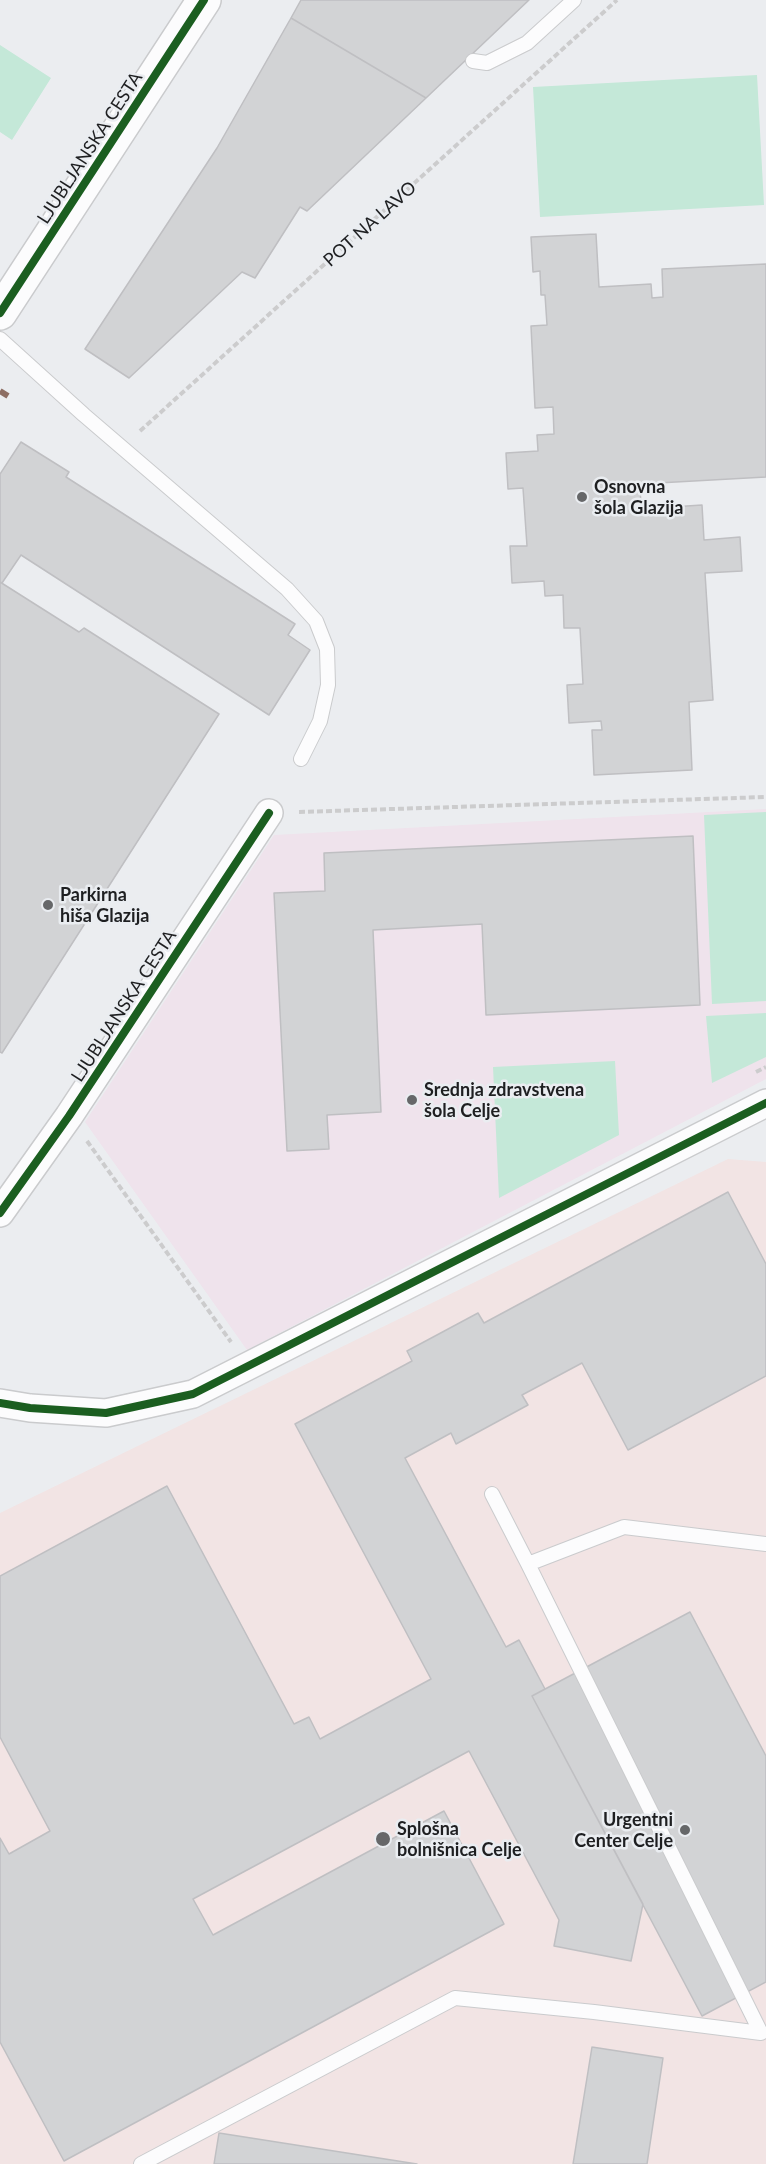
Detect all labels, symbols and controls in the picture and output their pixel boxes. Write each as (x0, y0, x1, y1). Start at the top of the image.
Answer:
street label: LJUBLJANSKA CESTA (33, 68, 147, 228)
street label: POT NA LAVO (319, 177, 421, 271)
place label: Osnovna šola Glazija (594, 476, 683, 518)
marker: Osnovna šola Glazija (575, 490, 589, 504)
place label: Parkirna hiša Glazija (60, 884, 149, 926)
marker: Parkirna hiša Glazija (41, 898, 55, 912)
street label: LJUBLJANSKA CESTA (67, 926, 181, 1086)
place label: Srednja zdravstvena šola Celje (424, 1079, 584, 1122)
marker: Srednja zdravstvena šola Celje (405, 1093, 419, 1107)
place label: Urgentni Center Celje (574, 1809, 673, 1852)
place label: Splošna bolnišnica Celje (397, 1818, 522, 1860)
marker: Urgentni Center Celje (678, 1823, 692, 1837)
marker: Splošna bolnišnica Celje (374, 1830, 392, 1848)

